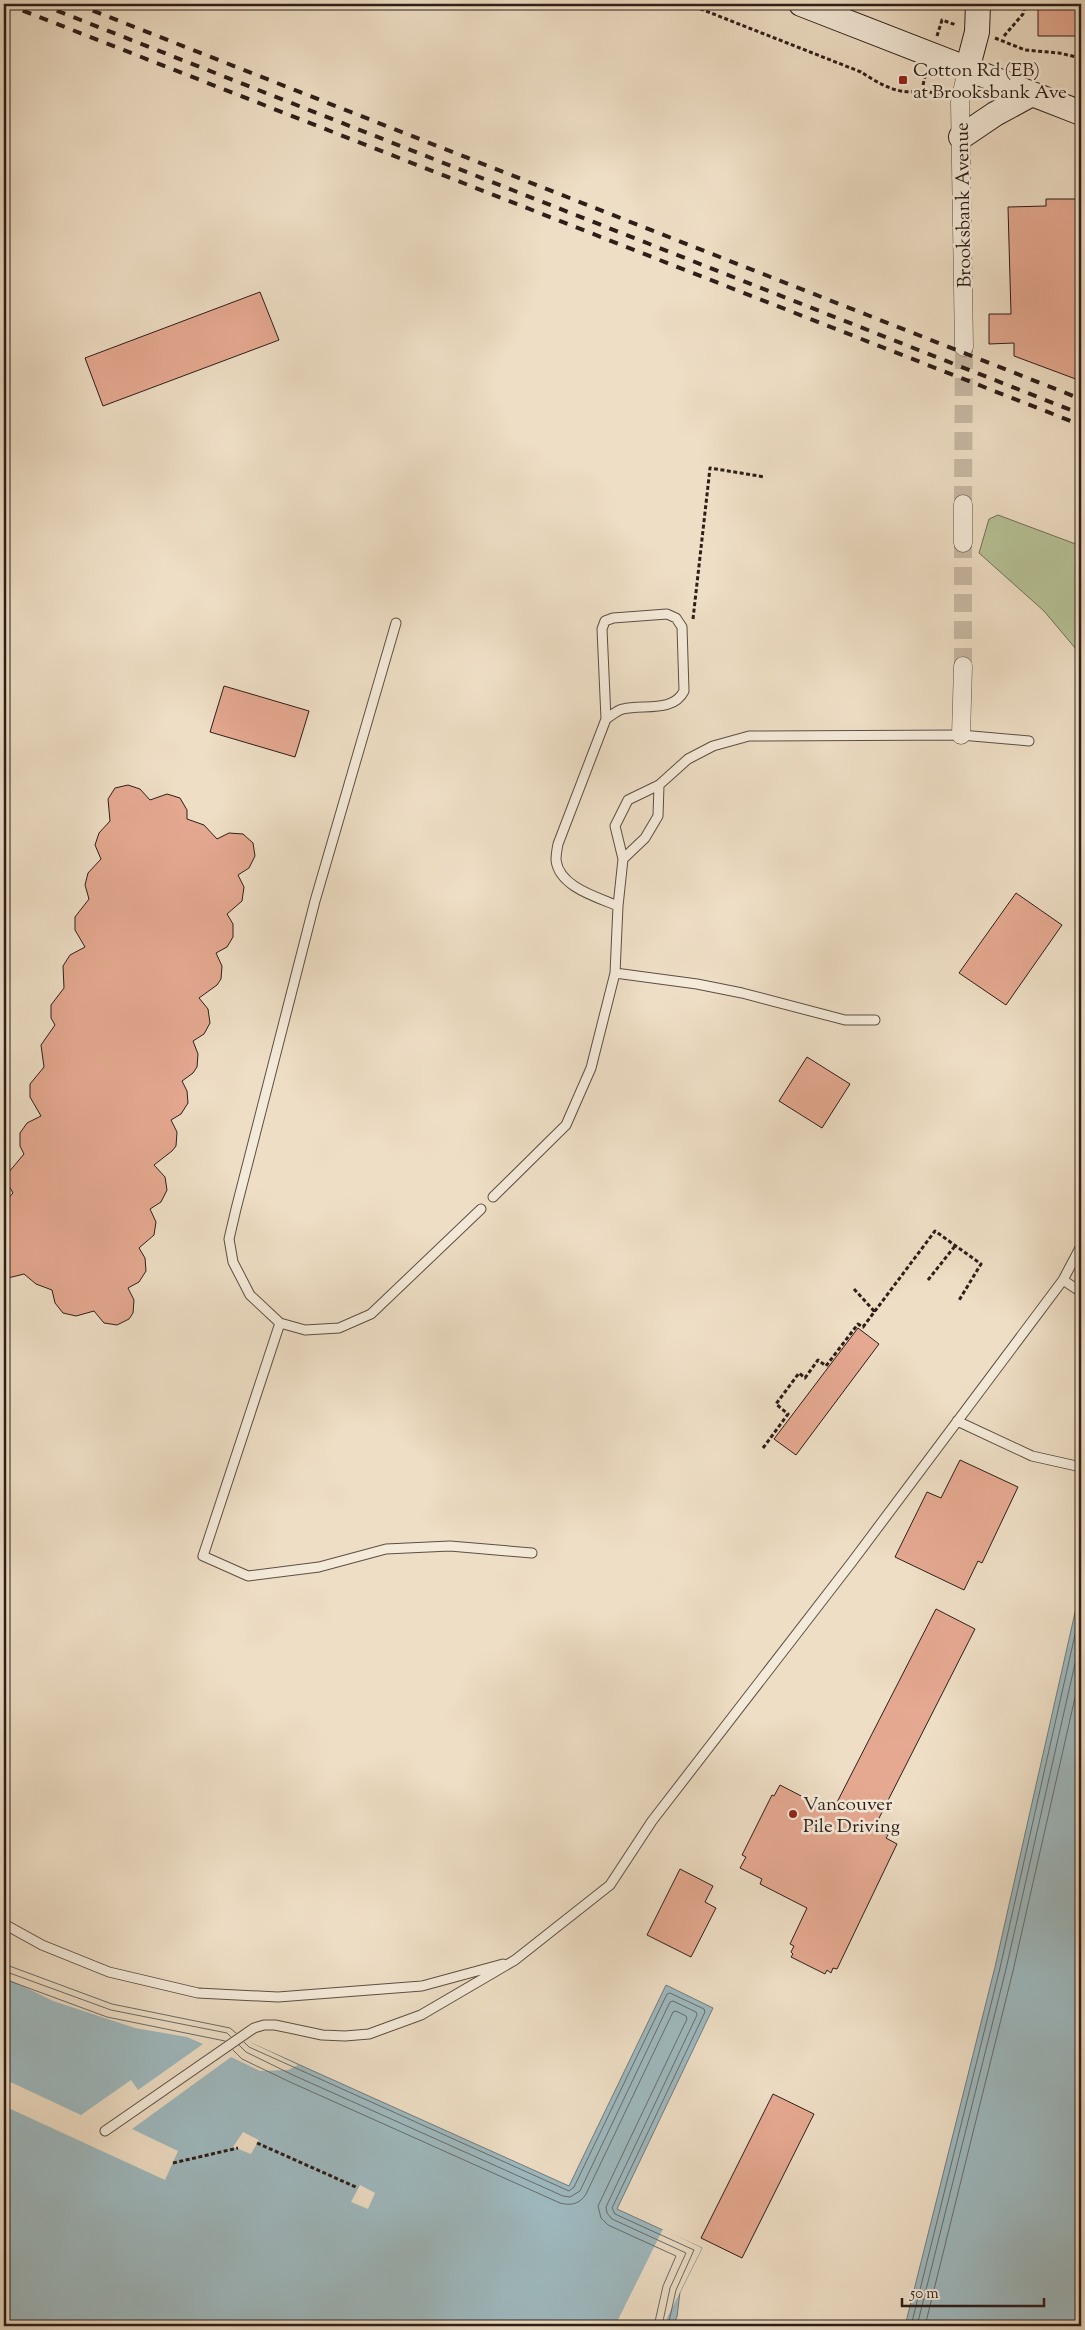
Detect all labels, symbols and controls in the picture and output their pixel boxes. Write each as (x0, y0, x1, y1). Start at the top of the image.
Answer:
place label: Cotton Rd (EB) at Brooksbank Ave (913, 58, 1067, 107)
marker: Cotton Rd (EB) at Brooksbank Ave (897, 74, 909, 86)
street label: Brooksbank Avenue (950, 122, 979, 288)
place label: Vancouver Pile Driving (803, 1792, 900, 1841)
marker: Vancouver Pile Driving (787, 1808, 799, 1820)
scale bar (902, 2275, 1045, 2307)
text: 50 m (909, 2284, 939, 2305)

